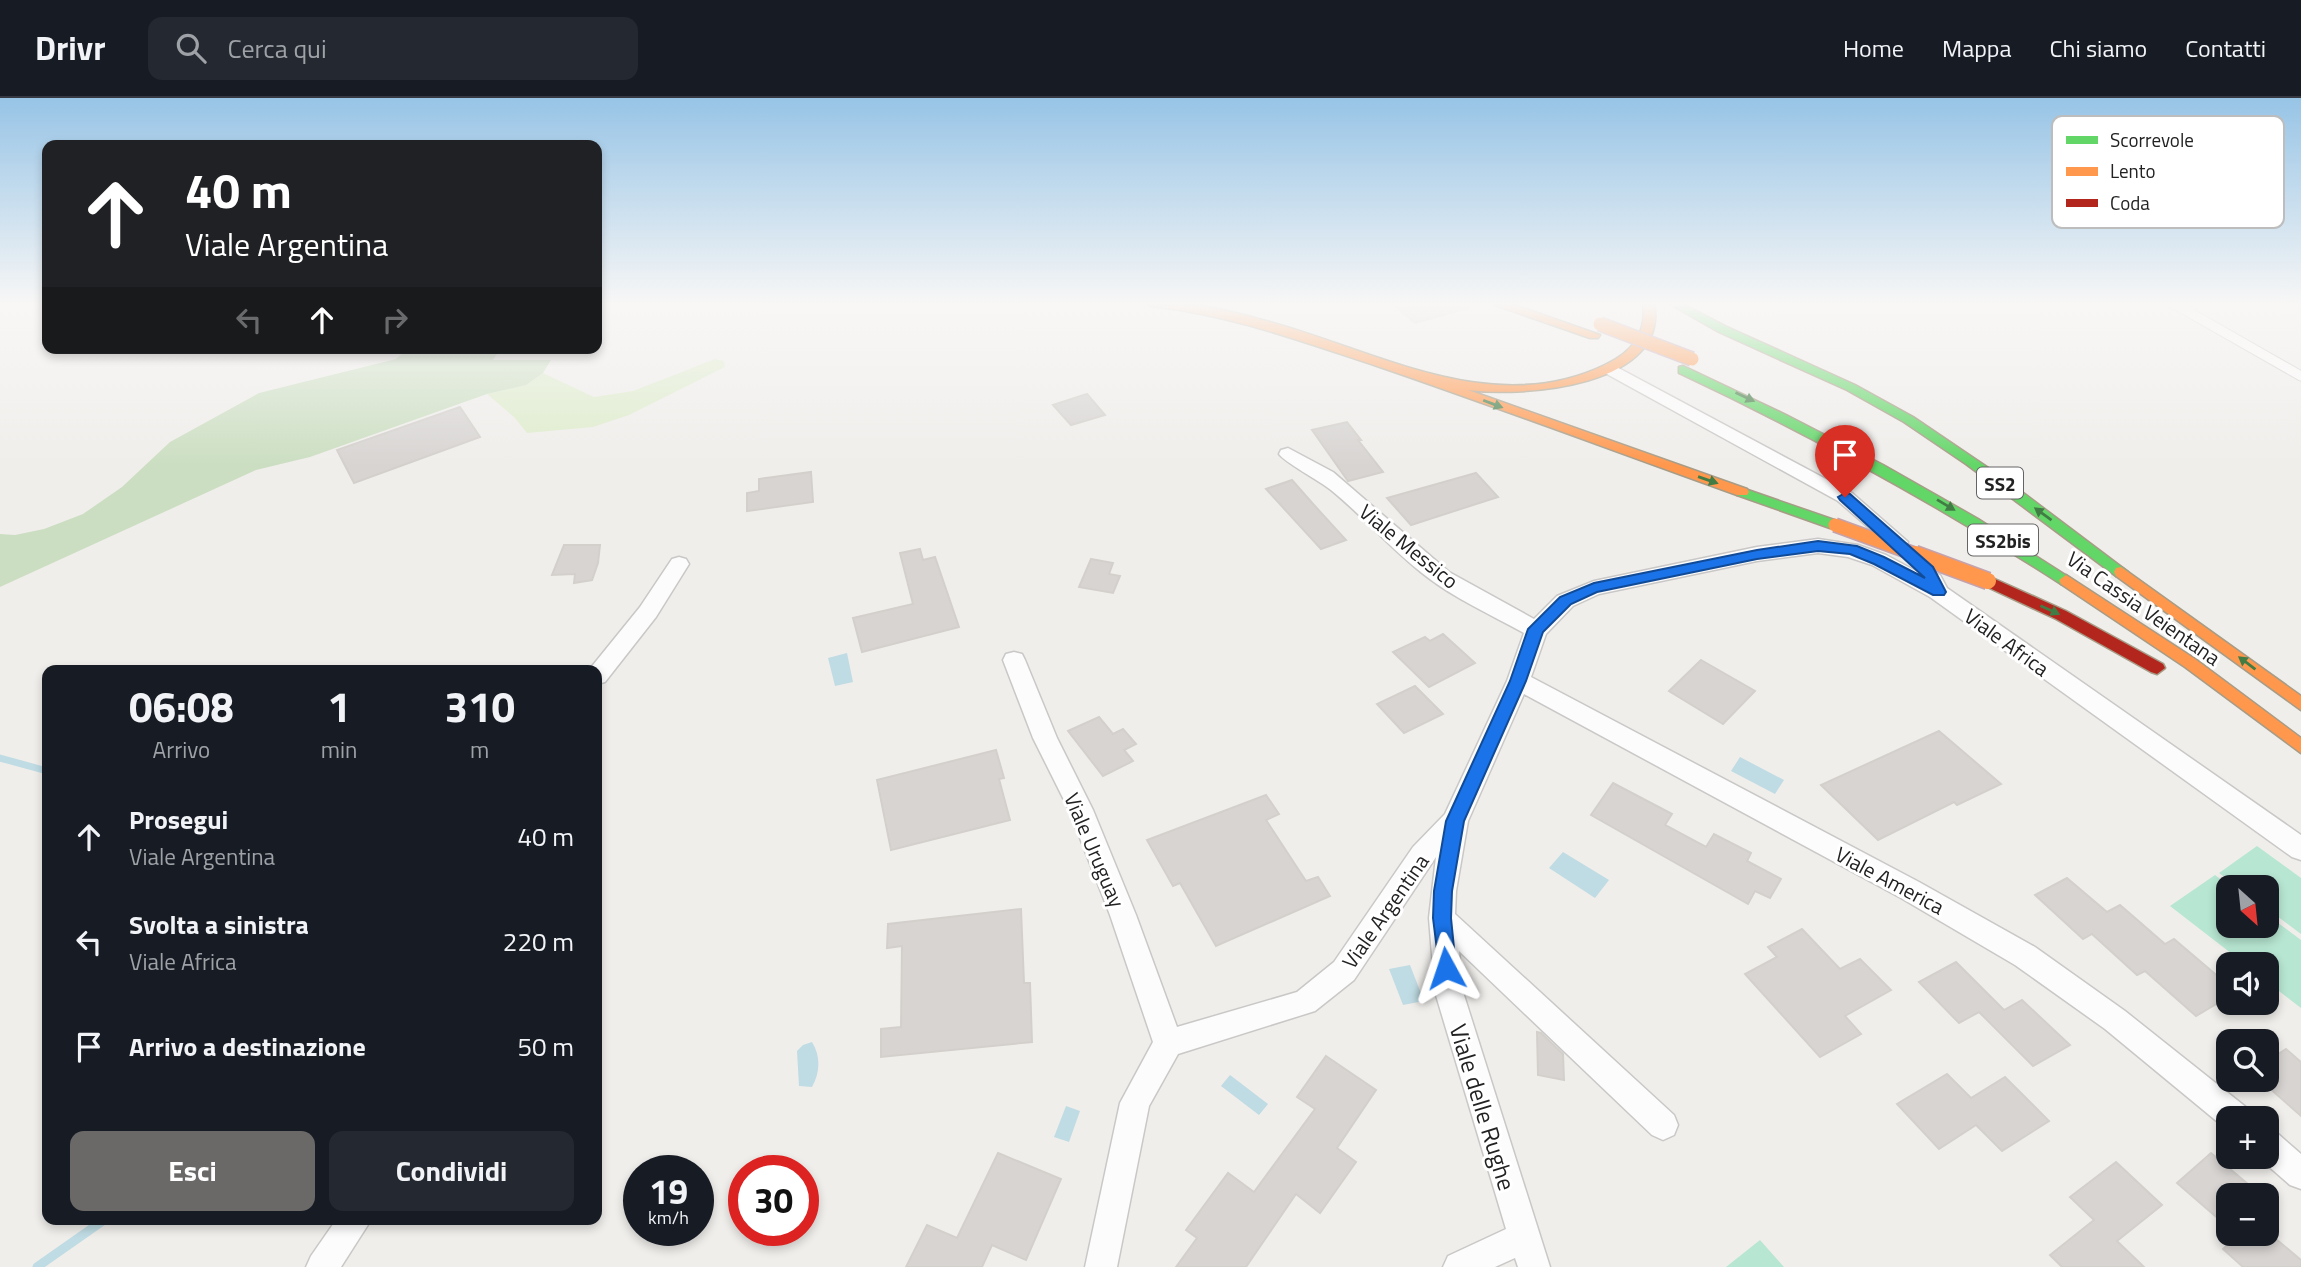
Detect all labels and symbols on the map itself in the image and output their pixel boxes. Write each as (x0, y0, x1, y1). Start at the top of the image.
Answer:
legend (2052, 116, 2284, 228)
text: Scorrevole (2110, 125, 2194, 154)
text: Lento (2110, 156, 2155, 185)
text: Coda (2110, 188, 2150, 217)
one-way arrow (1735, 392, 1755, 403)
one-way arrow (1483, 399, 1504, 410)
pin (1815, 425, 1875, 497)
road number: SS2 (1977, 468, 2023, 498)
one-way arrow (1697, 475, 1718, 486)
street label: Viale Messico (1352, 496, 1466, 596)
one-way arrow (1936, 499, 1955, 511)
one-way arrow (2034, 507, 2052, 521)
road number: SS2bis (1968, 524, 2038, 556)
street label: Via Cassia Veientana (2061, 543, 2228, 673)
street label: Viale Africa (1958, 600, 2057, 684)
one-way arrow (2040, 604, 2060, 615)
one-way arrow (2237, 656, 2256, 670)
street label: Viale Uruguay (1056, 788, 1134, 912)
street label: Viale America (1830, 838, 1951, 922)
street label: Viale Argentina (1334, 847, 1437, 975)
north arrow (2216, 875, 2278, 938)
position arrow (1409, 931, 1483, 1005)
street label: Viale delle Rughe (1441, 1019, 1525, 1195)
speed limit sign: 30 (728, 1155, 819, 1246)

